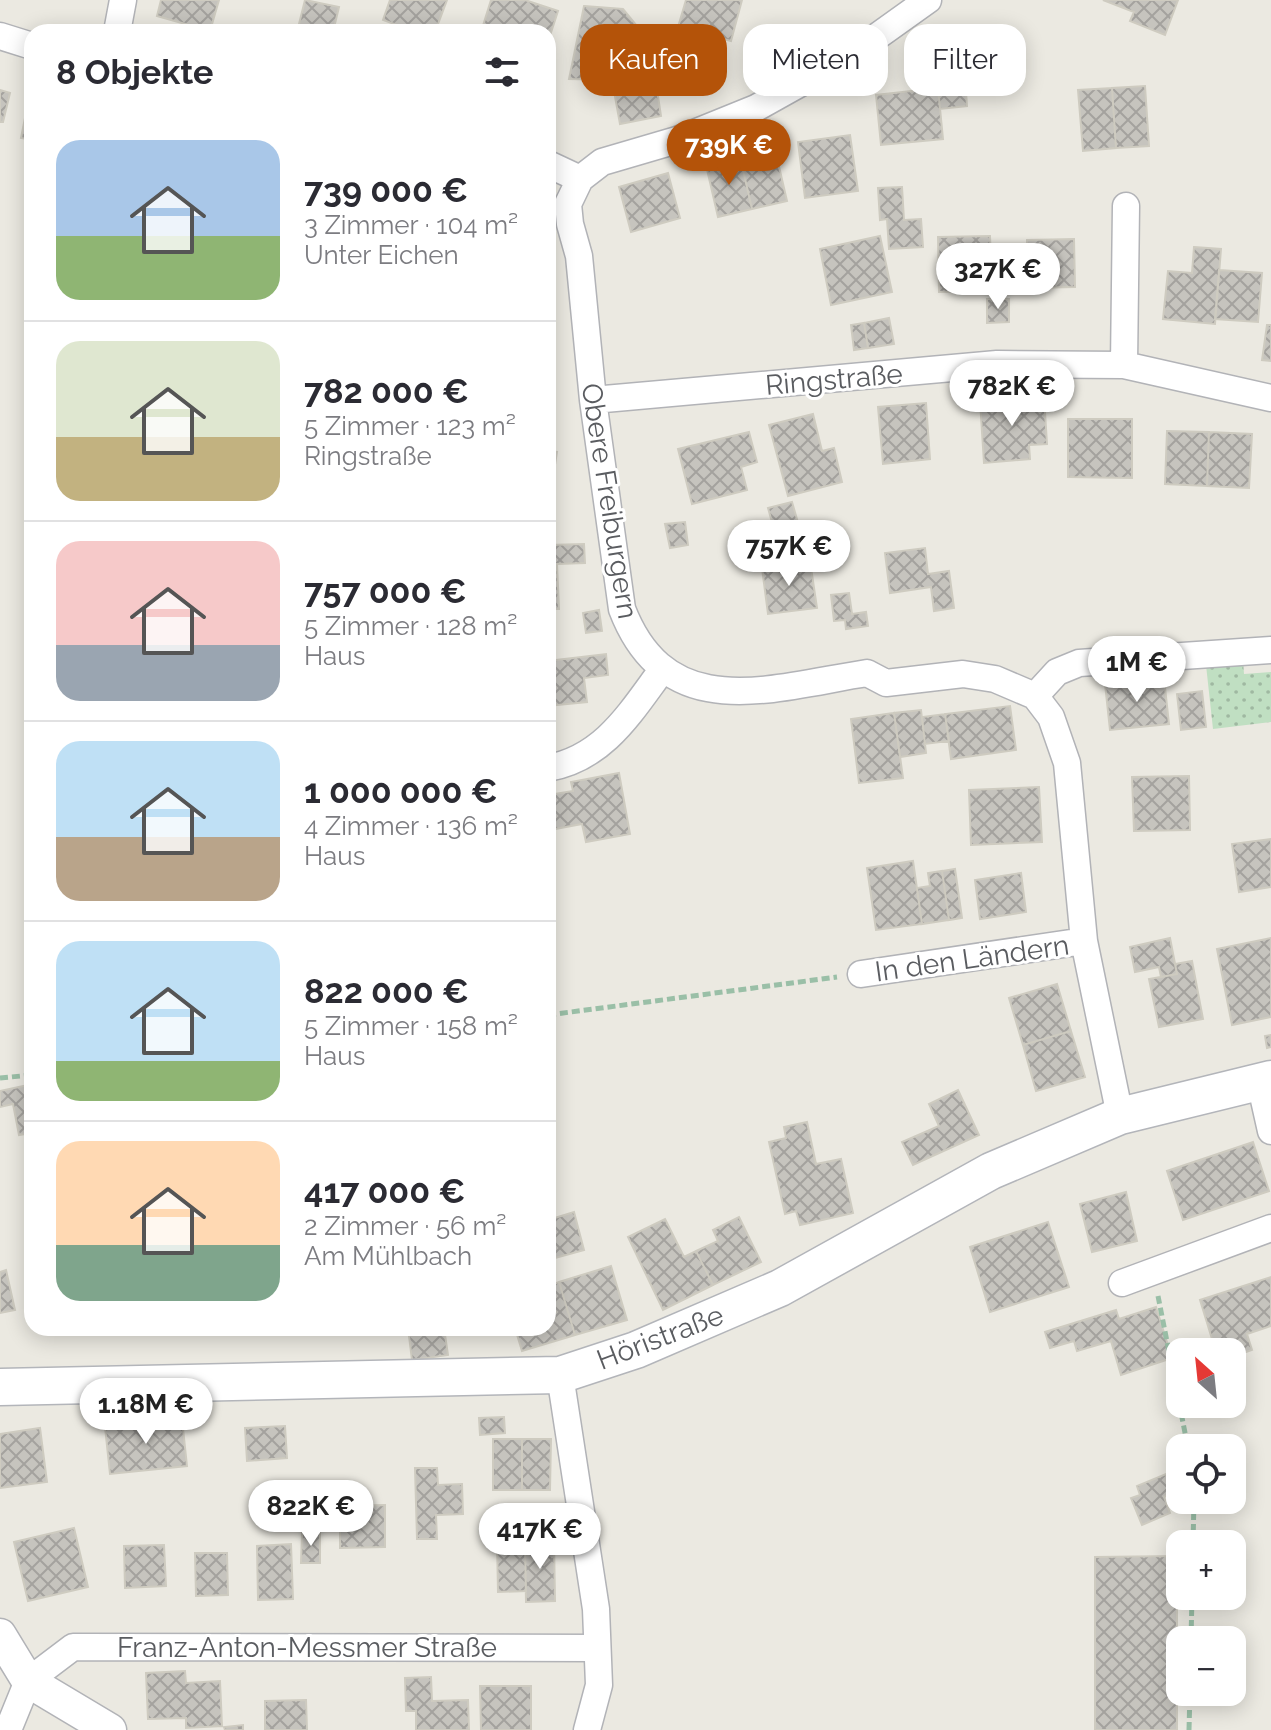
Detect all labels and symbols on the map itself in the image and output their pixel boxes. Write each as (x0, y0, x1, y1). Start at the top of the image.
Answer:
pin: 739K € (664, 119, 794, 187)
pin: 327K € (933, 243, 1063, 311)
street label: Ringstraße (764, 357, 904, 402)
pin: 782K € (947, 360, 1077, 428)
street label: Obere Freiburgern (575, 381, 644, 621)
pin: 757K € (724, 520, 854, 588)
pin: 1M € (1090, 636, 1184, 704)
street label: In den Ländern (873, 929, 1071, 988)
street label: Höristraße (592, 1298, 728, 1377)
north arrow (1166, 1338, 1246, 1418)
pin: 1.18M € (72, 1378, 220, 1446)
pin: 822K € (246, 1480, 376, 1548)
pin: 417K € (475, 1503, 605, 1571)
street label: Franz-Anton-Messmer Straße (117, 1631, 497, 1664)

